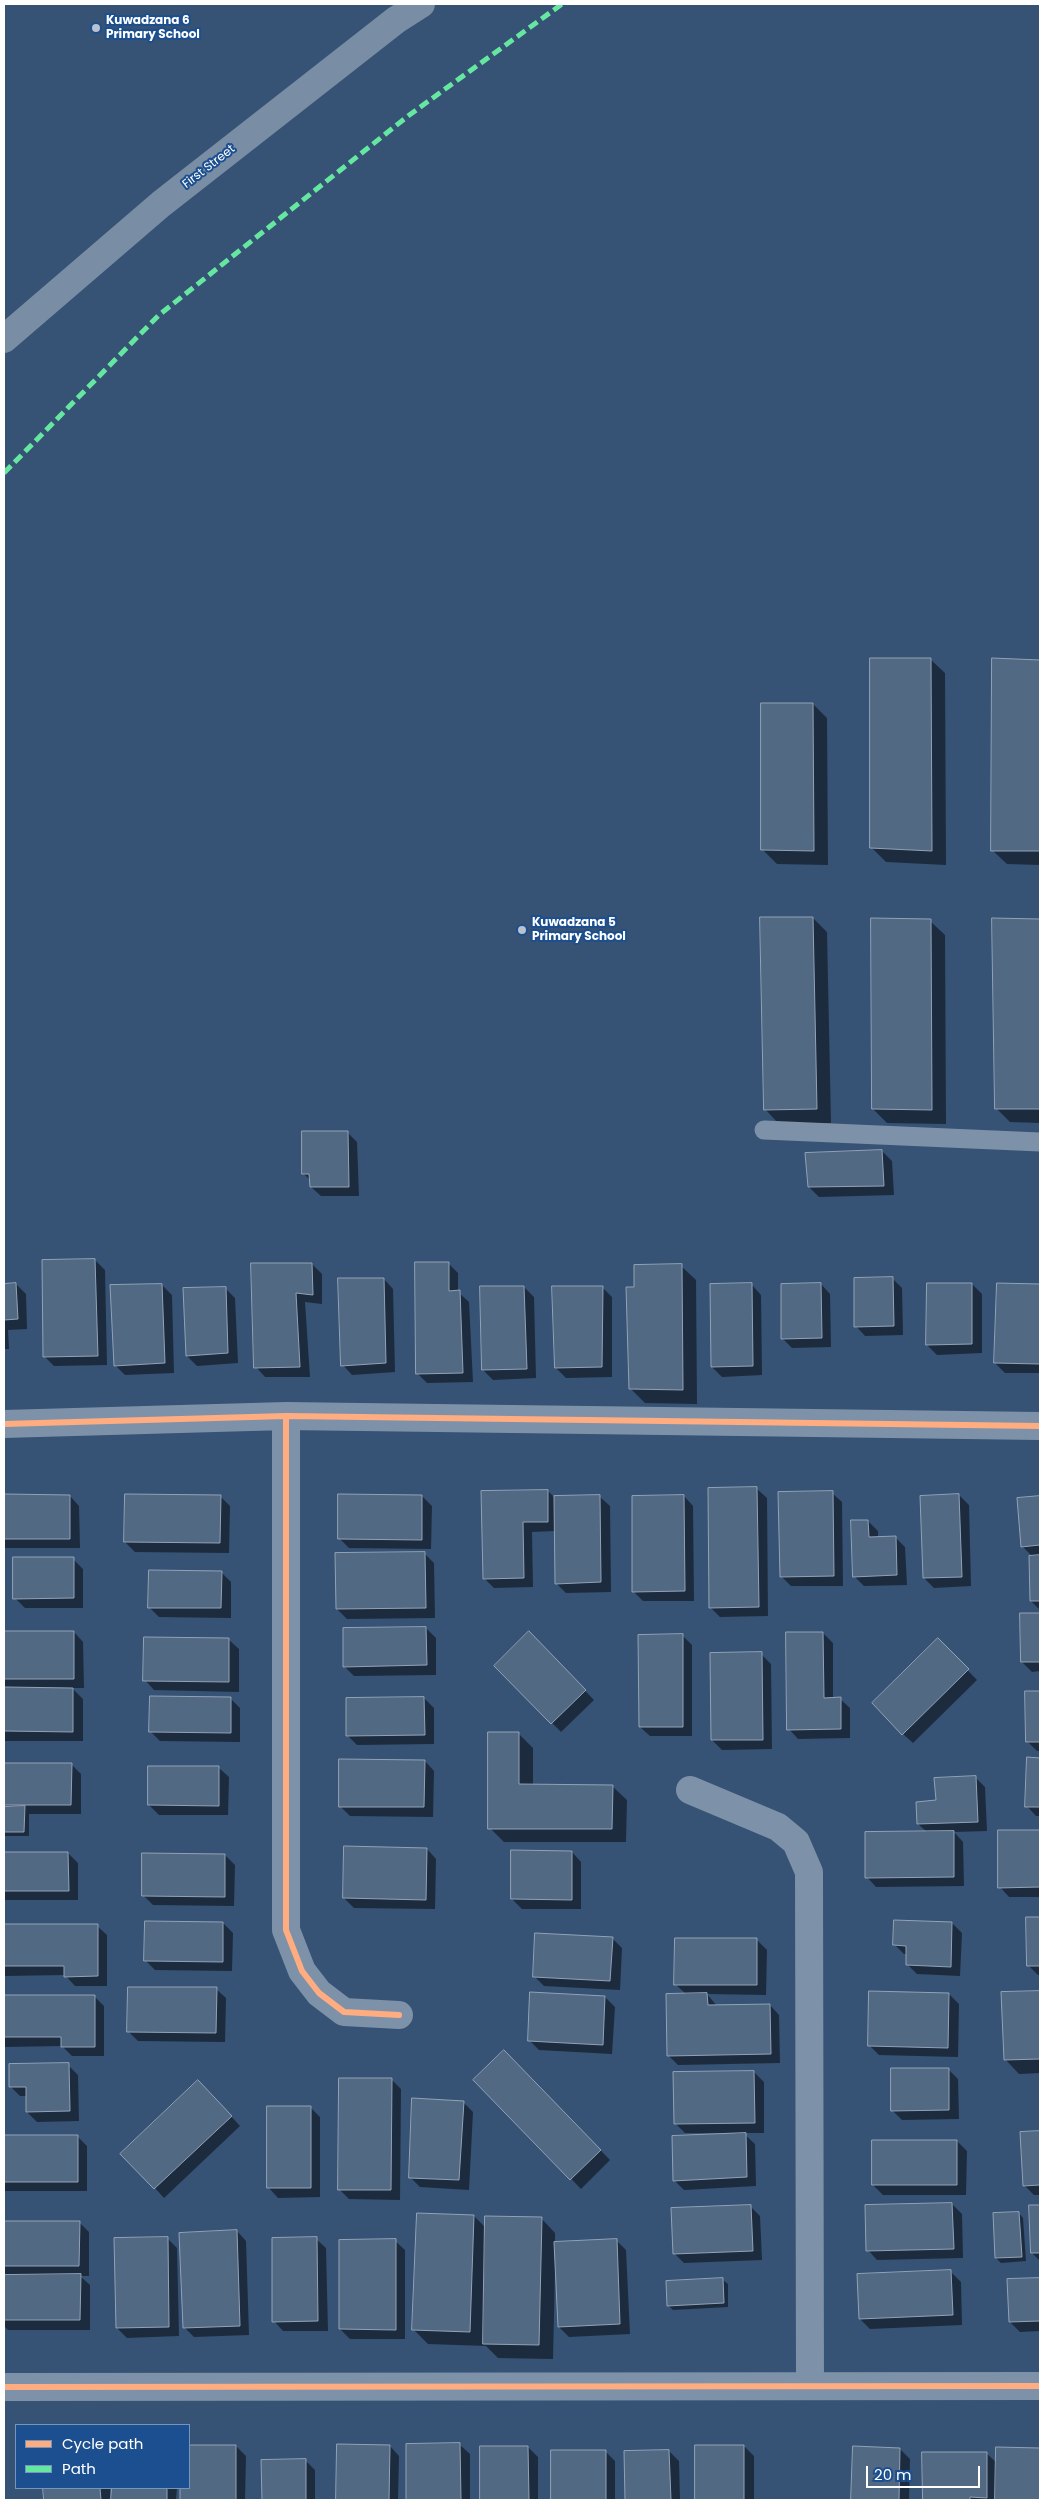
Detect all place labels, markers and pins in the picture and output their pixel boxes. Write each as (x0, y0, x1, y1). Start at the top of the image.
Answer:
place label: Kuwadzana 6 Primary School (106, 14, 200, 42)
marker: Kuwadzana 6 Primary School (90, 22, 102, 34)
place label: Kuwadzana 5 Primary School (532, 916, 626, 944)
marker: Kuwadzana 5 Primary School (516, 924, 528, 936)

